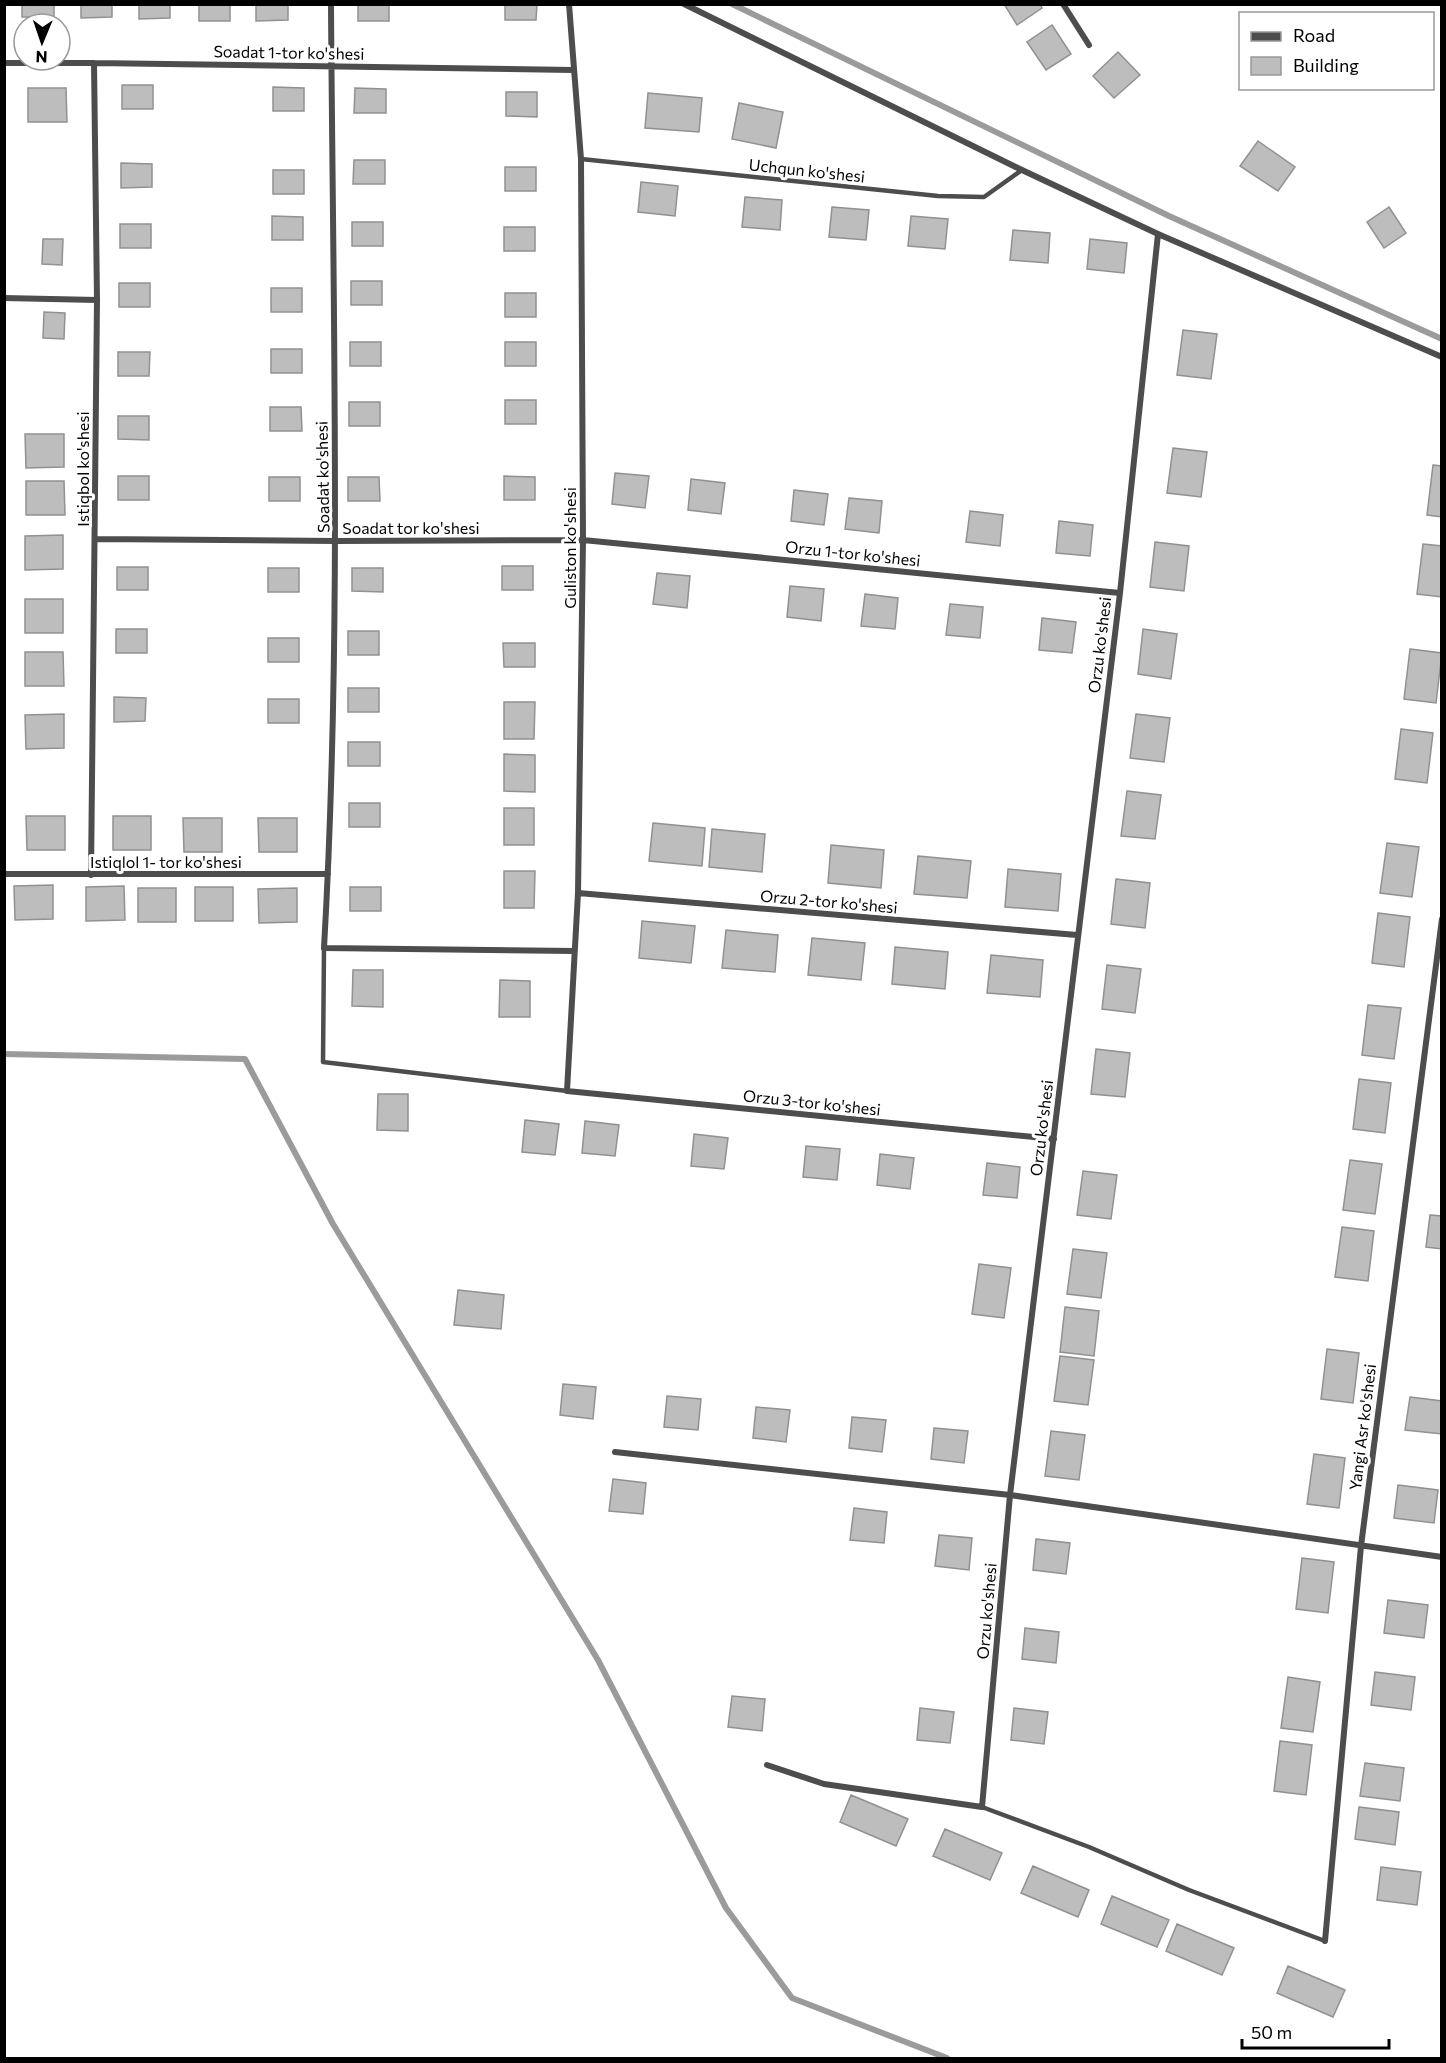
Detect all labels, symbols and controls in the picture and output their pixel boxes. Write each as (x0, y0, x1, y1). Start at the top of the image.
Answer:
north arrow (12, 12, 72, 72)
legend (1239, 12, 1434, 90)
text: Road (1293, 24, 1335, 46)
street label: Soadat 1-tor ko'shesi (213, 41, 365, 63)
text: N (35, 48, 48, 67)
text: Building (1293, 54, 1359, 76)
street label: Uchqun ko'shesi (748, 154, 866, 186)
street label: Istiqbol ko'shesi (73, 411, 92, 527)
street label: Soadat ko'shesi (312, 421, 332, 533)
street label: Guliston ko'shesi (560, 487, 579, 609)
street label: Soadat tor ko'shesi (342, 518, 480, 537)
street label: Orzu 1-tor ko'shesi (784, 536, 922, 570)
street label: Orzu ko'shesi (1084, 596, 1114, 694)
street label: Istiqlol 1- tor ko'shesi (90, 852, 242, 871)
street label: Orzu 2-tor ko'shesi (759, 886, 899, 916)
street label: Orzu ko'shesi (1026, 1079, 1056, 1177)
street label: Orzu 3-tor ko'shesi (742, 1085, 882, 1119)
street label: Yangi Asr ko'shesi (1345, 1363, 1379, 1491)
street label: Orzu ko'shesi (972, 1562, 1000, 1660)
scale bar (1242, 2012, 1389, 2050)
text: 50 m (1251, 2021, 1292, 2043)

